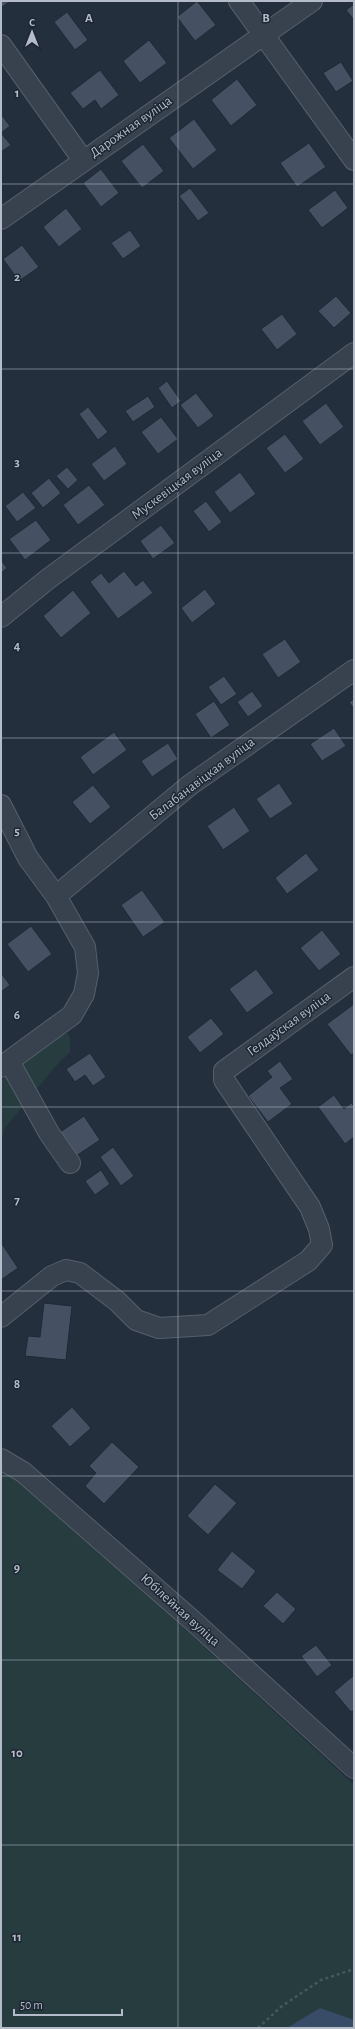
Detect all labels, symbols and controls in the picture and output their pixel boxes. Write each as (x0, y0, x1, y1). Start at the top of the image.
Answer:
north arrow (12, 12, 52, 52)
text: A (85, 12, 93, 25)
text: B (262, 12, 270, 25)
text: С (29, 17, 35, 28)
text: 1 (15, 87, 19, 100)
street label: Дарожная вуліца (87, 93, 175, 160)
text: 2 (14, 271, 20, 284)
street label: Мускевіцкая вуліца (129, 445, 225, 522)
text: 3 (14, 456, 20, 469)
text: 4 (14, 640, 21, 653)
street label: Балабанавіцкая вуліца (147, 734, 258, 823)
text: 5 (14, 825, 20, 838)
street label: Гелдаўская вуліца (245, 989, 334, 1059)
text: 6 (14, 1009, 20, 1022)
text: 7 (14, 1194, 20, 1207)
text: 8 (14, 1378, 20, 1391)
text: 9 (14, 1562, 20, 1575)
street label: Юбілейная вуліца (138, 1571, 223, 1649)
text: 10 (11, 1747, 23, 1760)
text: 11 (12, 1931, 22, 1944)
scale bar (14, 1991, 122, 2017)
text: 50 m (20, 1999, 43, 2011)

